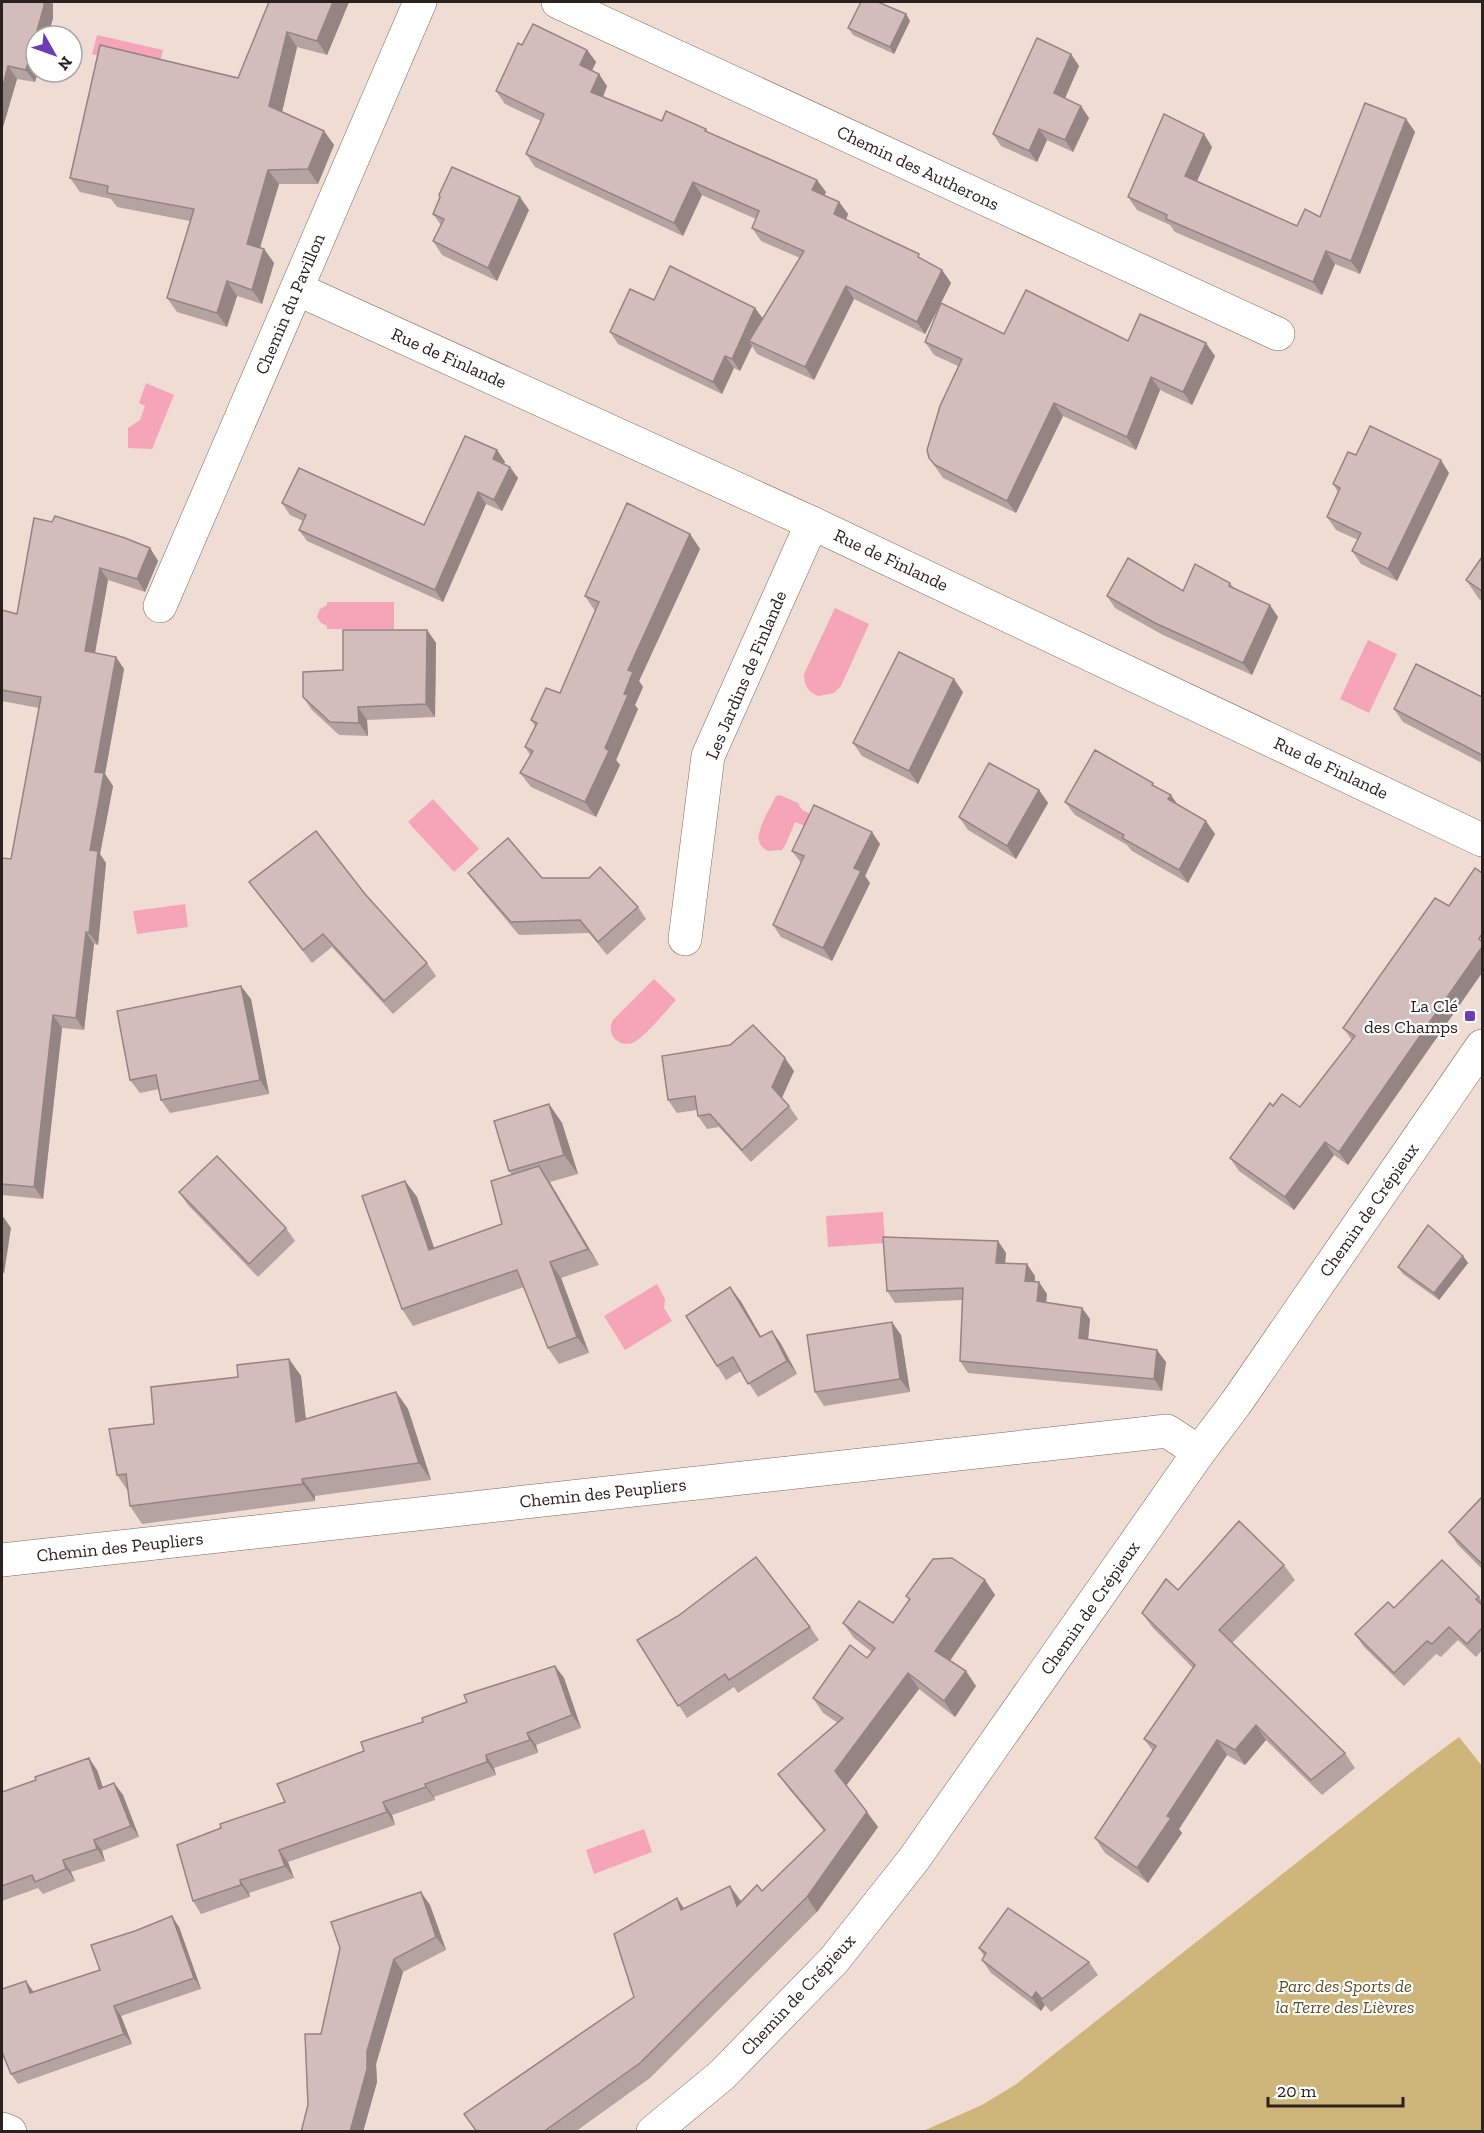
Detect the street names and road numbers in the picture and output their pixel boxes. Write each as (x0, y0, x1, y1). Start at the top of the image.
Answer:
street label: Chemin des Autherons (833, 121, 1003, 215)
street label: Chemin du Pavillon (250, 230, 330, 378)
street label: Rue de Finlande (388, 323, 510, 393)
street label: Rue de Finlande (830, 524, 952, 596)
street label: Les Jardins de Finlande (701, 587, 791, 763)
street label: Rue de Finlande (1270, 732, 1392, 804)
street label: Chemin de Crépieux (1315, 1139, 1423, 1281)
street label: Chemin des Peupliers (519, 1473, 688, 1513)
street label: Chemin des Peupliers (36, 1527, 205, 1567)
street label: Chemin de Crépieux (1036, 1537, 1144, 1679)
street label: Chemin de Crépieux (736, 1930, 860, 2060)

